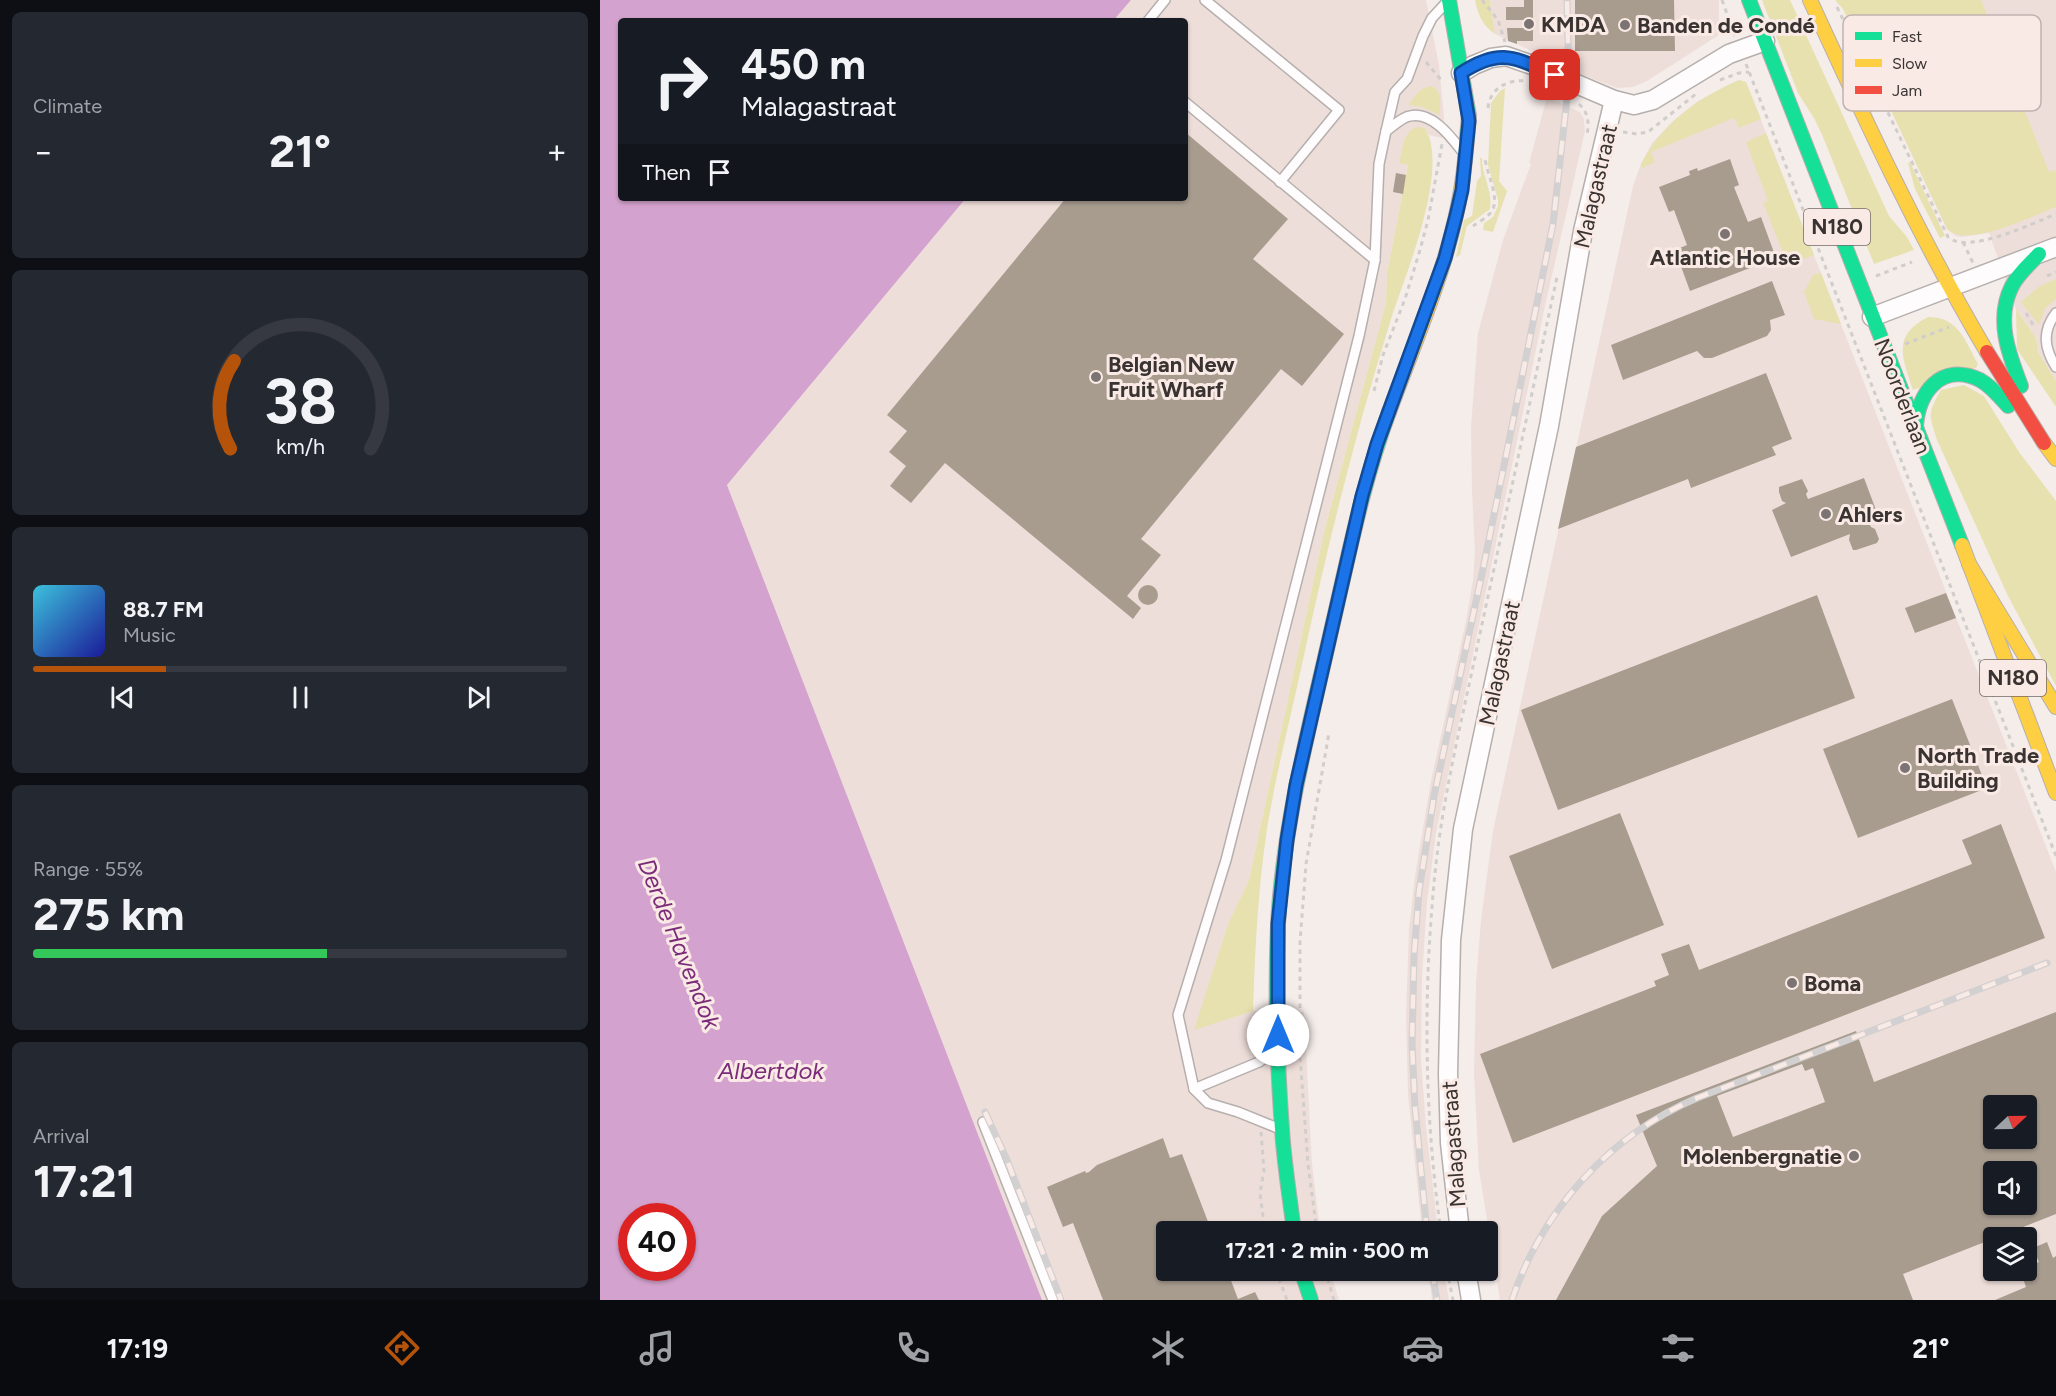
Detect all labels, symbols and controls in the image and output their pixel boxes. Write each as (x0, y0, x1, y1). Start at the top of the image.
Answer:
place label: KMDA (1541, 11, 1606, 38)
place label: Banden de Condé (1637, 12, 1815, 39)
legend (1843, 15, 2041, 111)
marker: KMDA (1522, 17, 1536, 31)
marker: Banden de Condé (1618, 18, 1632, 32)
text: Fast (1892, 27, 1922, 46)
text: 450 m (741, 39, 866, 90)
icon: right (642, 42, 720, 120)
pin (1529, 49, 1580, 100)
text: Slow (1892, 54, 1927, 73)
icon: arrive (1538, 58, 1571, 91)
text: Jam (1892, 81, 1922, 100)
text: Malagastraat (741, 90, 897, 123)
text: Climate (33, 94, 102, 118)
street label: Malagastraat (1568, 121, 1623, 251)
text: 21° (269, 124, 331, 178)
text: − (33, 132, 54, 171)
text: + (546, 132, 567, 171)
icon: arrive (703, 156, 736, 189)
text: Then (642, 159, 691, 186)
road number: N180 (1804, 209, 1870, 245)
marker: Atlantic House (1718, 227, 1732, 241)
place label: Atlantic House (1650, 244, 1800, 271)
street label: Noorderlaan (1868, 334, 1937, 458)
place label: Belgian New Fruit Wharf (1108, 351, 1235, 403)
text: 38 (264, 365, 336, 440)
marker: Belgian New Fruit Wharf (1089, 370, 1103, 384)
text: km/h (276, 435, 324, 460)
place label: Ahlers (1838, 501, 1902, 528)
marker: Ahlers (1819, 507, 1833, 521)
text: 88.7 FM (123, 596, 204, 623)
street label: Malagastraat (1473, 598, 1526, 728)
text: Music (123, 623, 176, 647)
road number: N180 (1980, 660, 2046, 696)
icon: previous (106, 681, 139, 714)
icon: pause (284, 681, 317, 714)
icon: next (462, 681, 495, 714)
place label: North Trade Building (1917, 742, 2039, 794)
marker: North Trade Building (1898, 761, 1912, 775)
water label: Derde Havendok (632, 854, 727, 1035)
text: Range · 55% (33, 857, 143, 881)
text: 275 km (33, 887, 184, 941)
place label: Boma (1804, 970, 1861, 997)
marker: Boma (1785, 976, 1799, 990)
position arrow (1246, 1003, 1310, 1067)
water label: Albertdok (717, 1056, 825, 1085)
street label: Malagastraat (1436, 1080, 1471, 1208)
north arrow (1983, 1095, 2037, 1149)
map controls (1983, 1095, 2037, 1281)
text: Arrival (33, 1124, 89, 1148)
place label: Molenbergnatie (1682, 1143, 1842, 1170)
marker: Molenbergnatie (1847, 1149, 1861, 1163)
text: 17:21 (33, 1154, 136, 1208)
button: sound (1983, 1161, 2037, 1215)
speed limit sign: 40 (618, 1203, 696, 1281)
button: layers (1983, 1227, 2037, 1281)
text: 17:21 · 2 min · 500 m (1225, 1237, 1429, 1264)
icon: directions (381, 1327, 423, 1369)
icon: music (636, 1327, 678, 1369)
icon: phone (892, 1327, 934, 1369)
icon: climate (1147, 1327, 1189, 1369)
icon: car (1402, 1327, 1444, 1369)
icon: filters (1657, 1327, 1699, 1369)
text: 17:19 (107, 1332, 168, 1365)
text: 21° (1912, 1332, 1949, 1365)

